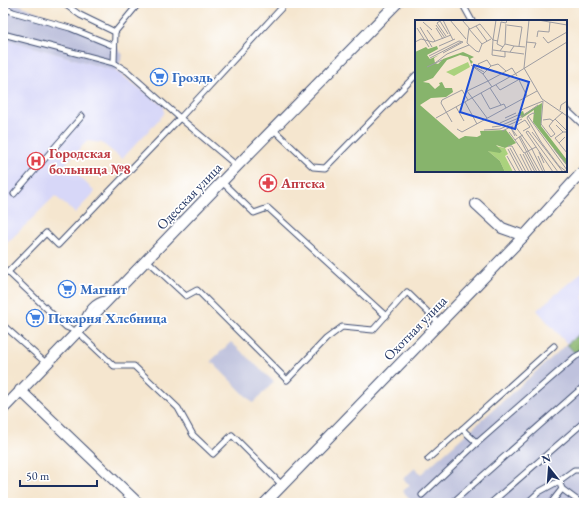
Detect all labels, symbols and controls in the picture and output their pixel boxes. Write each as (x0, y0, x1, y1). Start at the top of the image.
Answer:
inset map (415, 20, 567, 172)
supermarket icon: Гроздь (149, 67, 169, 87)
place label: Гроздь (172, 68, 213, 86)
place label: Городская больница №8 (49, 144, 131, 178)
hospital icon: Городская больница №8 (26, 151, 46, 171)
street label: Одесская улица (152, 158, 226, 233)
pharmacy icon: Аптека (258, 173, 278, 193)
place label: Аптека (280, 174, 326, 192)
supermarket icon: Магнит (57, 279, 77, 299)
place label: Магнит (80, 280, 128, 298)
street label: Охотная улица (379, 291, 451, 364)
supermarket icon: Пекарня Хлебница (25, 308, 45, 328)
place label: Пекарня Хлебница (48, 309, 168, 327)
north arrow (529, 448, 569, 488)
text: N (540, 450, 552, 466)
scale bar (20, 462, 97, 488)
text: 50 m (26, 468, 50, 484)

